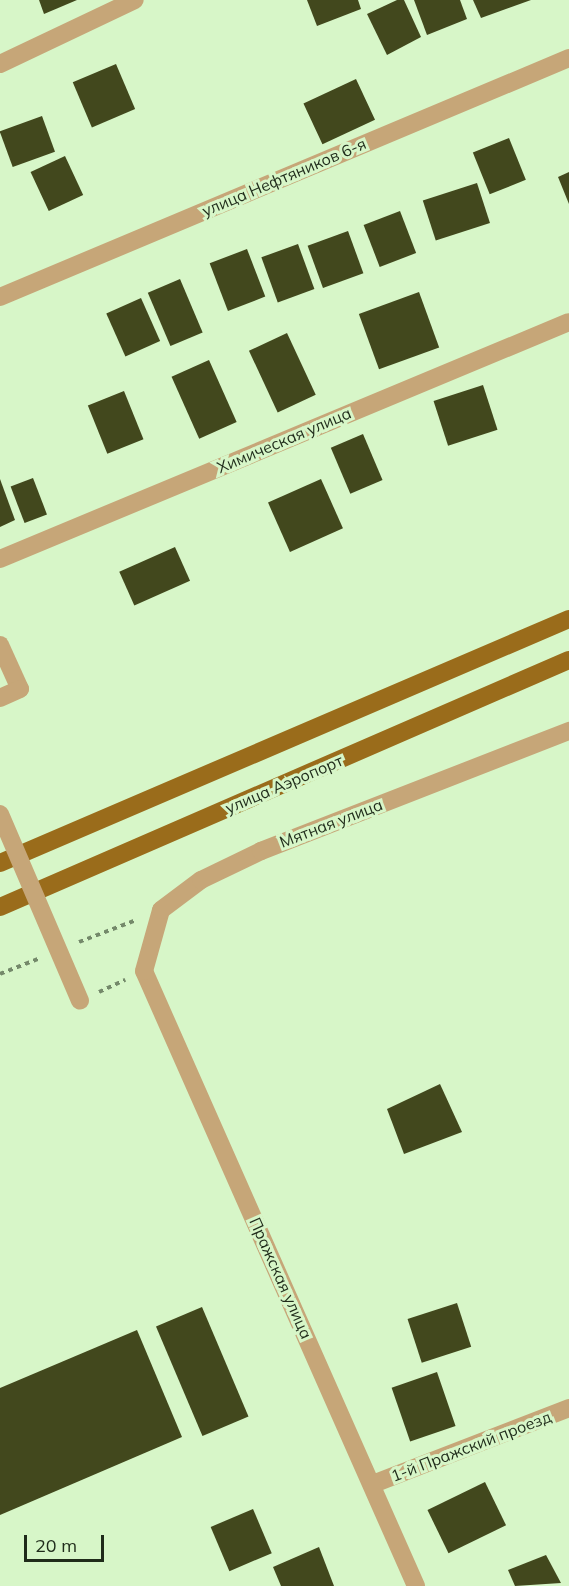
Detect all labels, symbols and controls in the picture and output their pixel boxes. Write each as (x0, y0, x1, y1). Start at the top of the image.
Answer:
street label: улица Нефтяников 6-я (199, 134, 369, 220)
street label: Химическая улица (214, 403, 354, 477)
street label: улица Аэропорт (222, 751, 346, 817)
street label: Мятная улица (277, 795, 385, 851)
street label: Пражская улица (246, 1214, 316, 1342)
street label: 1-й Пражский проезд (388, 1407, 554, 1485)
scale bar (27, 1523, 106, 1561)
text: 20 m (35, 1534, 77, 1557)

